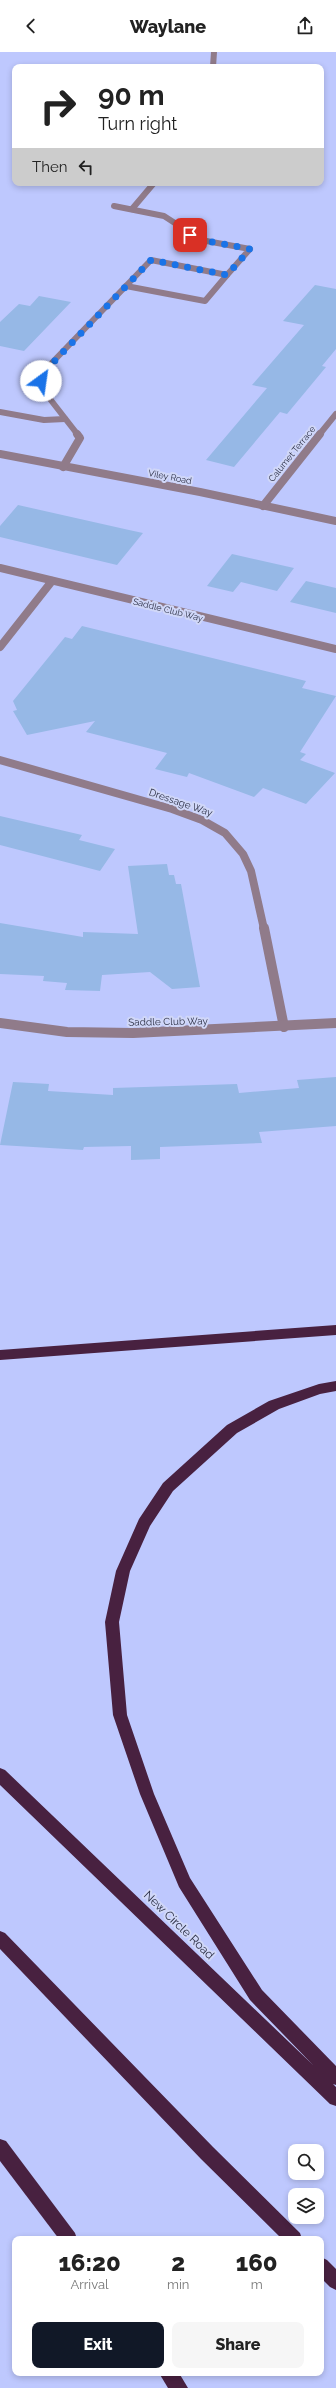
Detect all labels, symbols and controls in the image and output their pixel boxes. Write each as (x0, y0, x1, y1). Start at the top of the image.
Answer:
icon: back (20, 15, 42, 37)
icon: share (294, 15, 316, 37)
text: Waylane (130, 16, 206, 37)
text: 90 m (98, 79, 164, 112)
icon: right (32, 80, 84, 132)
text: Turn right (98, 113, 177, 134)
icon: left (75, 156, 97, 178)
text: Then (32, 158, 67, 176)
pin (173, 218, 207, 252)
icon: arrive (179, 224, 201, 246)
position arrow (20, 360, 62, 402)
street label: Calumet Terrace (267, 424, 318, 484)
street label: Viley Road (147, 468, 193, 486)
street label: Saddle Club Way (132, 596, 204, 624)
street label: Dressage Way (148, 786, 215, 819)
street label: Saddle Club Way (128, 1015, 208, 1028)
street label: New Circle Road (141, 1888, 217, 1962)
map controls (288, 2144, 324, 2224)
button: search (288, 2144, 324, 2180)
button: layers (288, 2188, 324, 2224)
text: 16:20 (58, 2248, 121, 2277)
text: 2 (171, 2248, 185, 2277)
text: 160 (236, 2248, 278, 2277)
text: Arrival (70, 2277, 109, 2292)
text: min (167, 2277, 189, 2292)
text: m (251, 2277, 263, 2292)
button: Exit (32, 2322, 164, 2368)
button: Share (172, 2322, 304, 2368)

